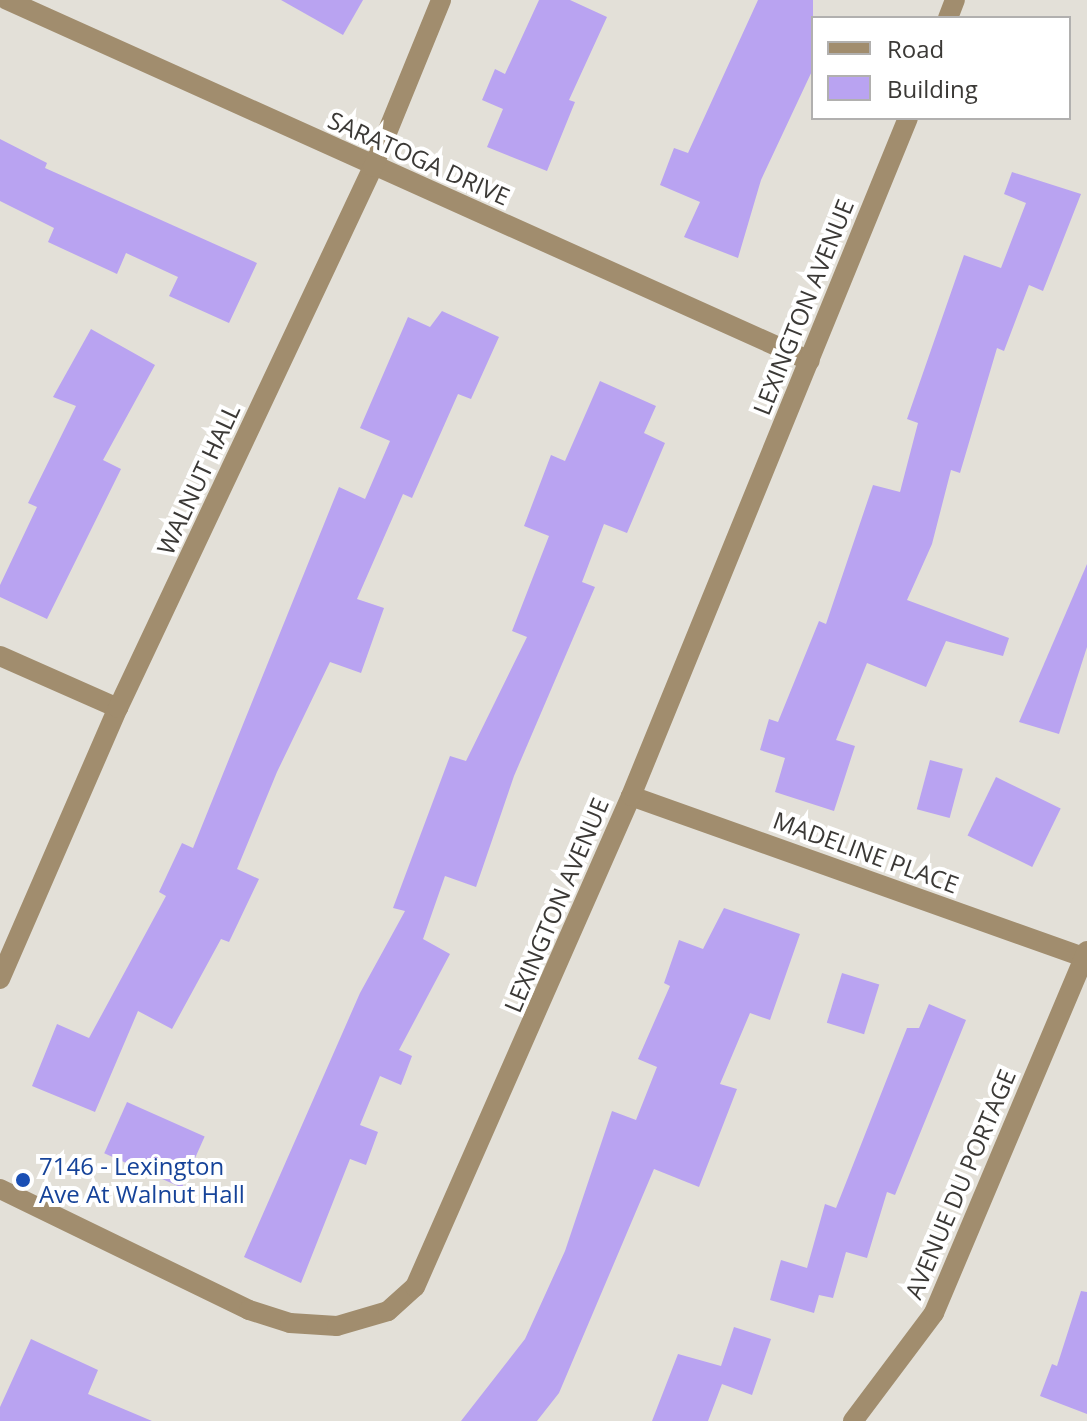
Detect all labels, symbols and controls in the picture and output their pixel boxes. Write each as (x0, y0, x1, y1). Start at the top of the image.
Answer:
legend (811, 16, 1071, 120)
text: Road (887, 32, 944, 65)
text: Building (887, 72, 978, 105)
street label: SARATOGA DRIVE (324, 105, 514, 211)
street label: LEXINGTON AVENUE (747, 195, 859, 419)
street label: WALNUT HALL (151, 399, 245, 559)
street label: LEXINGTON AVENUE (498, 794, 614, 1016)
street label: MADELINE PLACE (769, 805, 963, 899)
street label: AVENUE DU PORTAGE (899, 1065, 1021, 1303)
place label: 7146 - Lexington Ave At Walnut Hall (39, 1152, 245, 1208)
marker: 7146 - Lexington Ave At Walnut Hall (14, 1171, 32, 1189)

